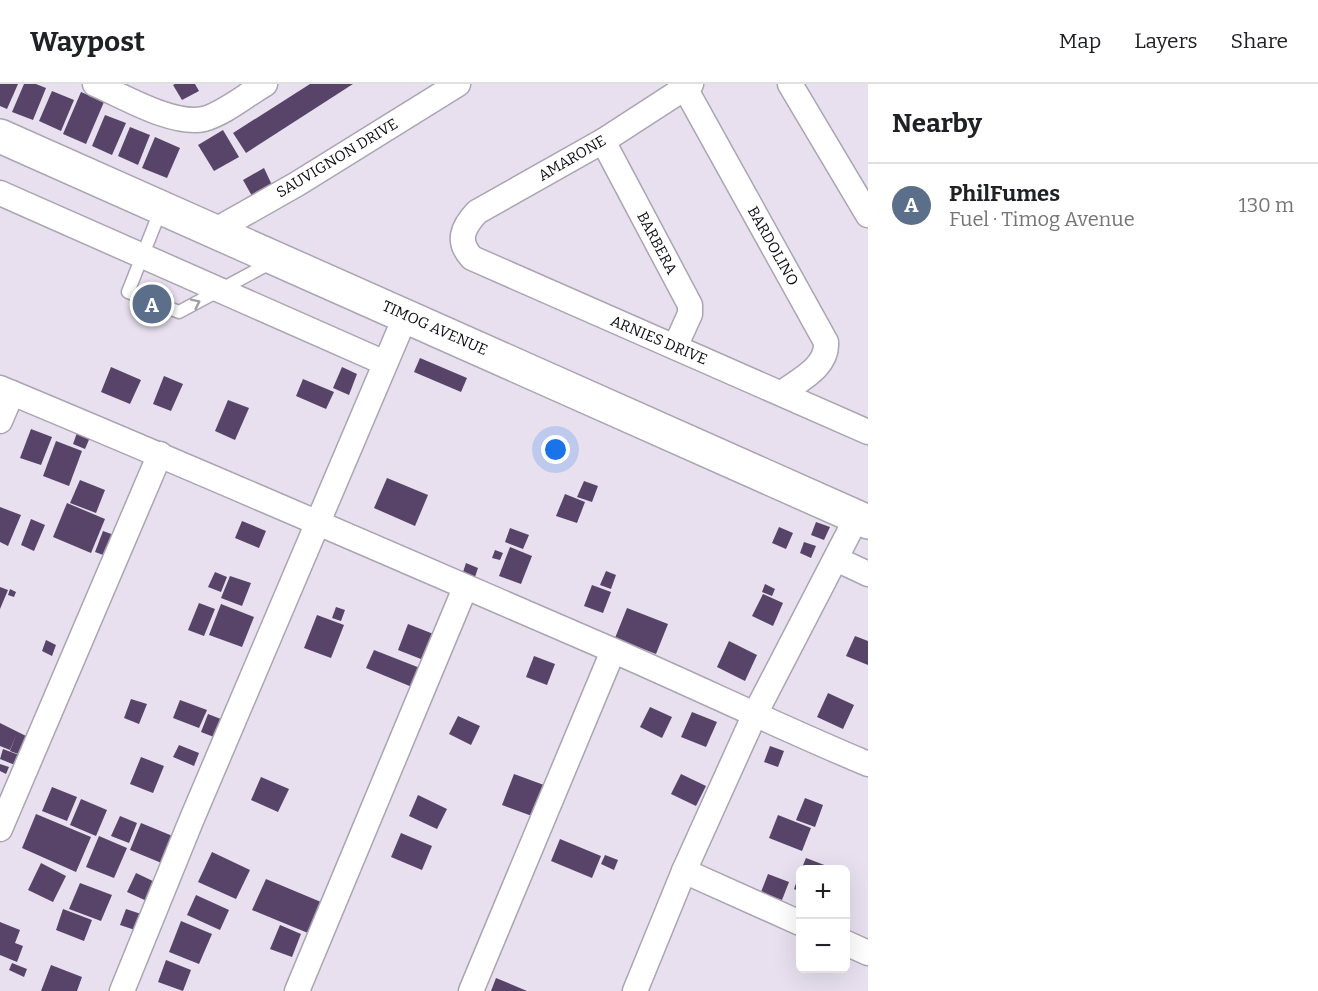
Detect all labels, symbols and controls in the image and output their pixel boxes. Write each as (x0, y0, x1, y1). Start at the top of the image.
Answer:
text: Waypost (30, 25, 145, 58)
text: Map (1059, 28, 1101, 54)
text: Layers (1134, 28, 1198, 54)
text: Share (1231, 28, 1288, 54)
text: Nearby (892, 108, 982, 139)
street label: SAUVIGNON DRIVE (273, 115, 401, 201)
street label: AMARONE (535, 131, 609, 185)
text: PhilFumes (949, 180, 1060, 207)
text: A (904, 193, 919, 217)
text: 130 m (1239, 193, 1294, 217)
street label: BARDOLINO (744, 203, 802, 289)
text: Fuel · Timog Avenue (949, 207, 1135, 231)
street label: BARBERA (633, 209, 681, 278)
pin: A (132, 282, 172, 326)
street label: TIMOG AVENUE (380, 297, 490, 359)
one-way arrow (189, 299, 200, 311)
street label: ARNIES DRIVE (608, 312, 710, 368)
your location (541, 435, 570, 464)
map controls (796, 865, 850, 973)
button: + (796, 865, 850, 919)
button: − (796, 919, 850, 973)

